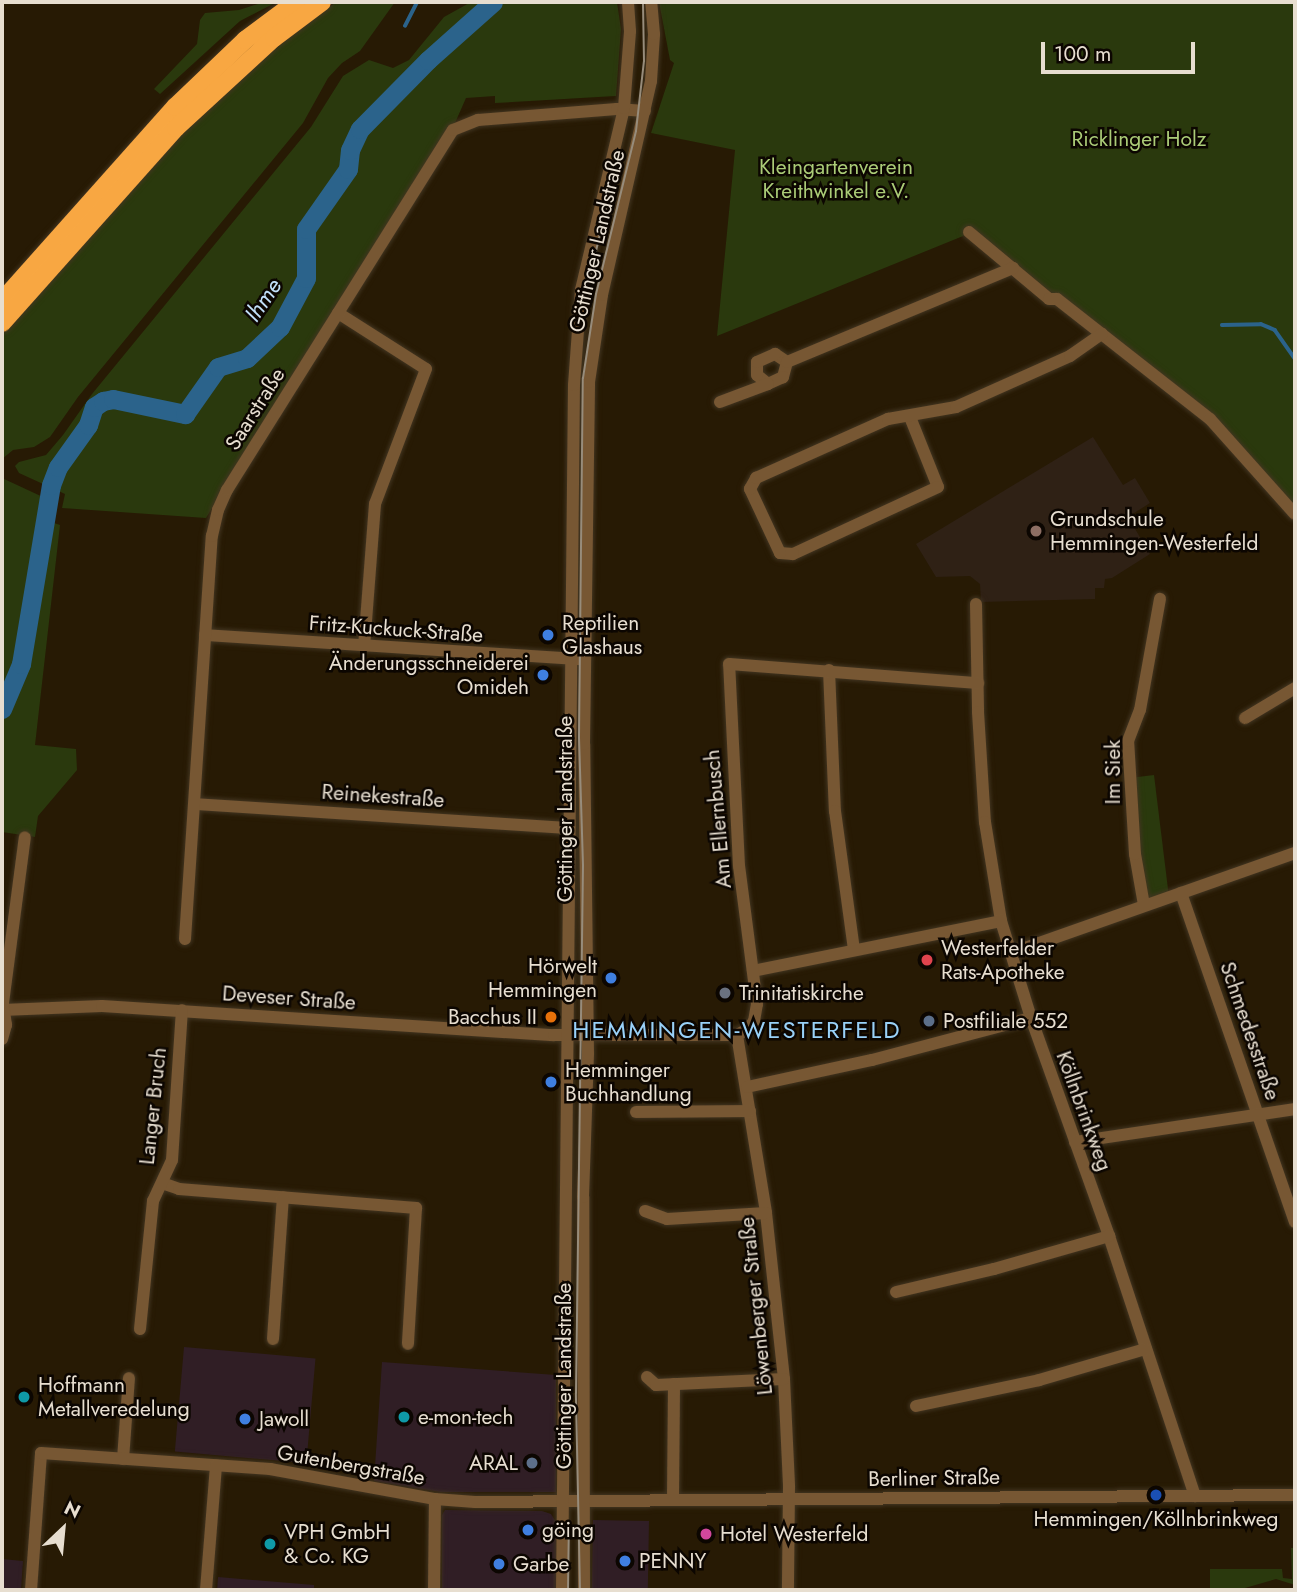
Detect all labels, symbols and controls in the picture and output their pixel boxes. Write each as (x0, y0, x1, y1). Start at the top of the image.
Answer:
scale bar (1045, 28, 1199, 72)
text: 100 m (1054, 39, 1111, 69)
park label: Ricklinger Holz (1071, 126, 1207, 152)
street label: Göttinger Landstraße (564, 147, 630, 335)
park label: Kleingartenverein Kreithwinkel e.V. (759, 154, 913, 204)
water label: Ihme (239, 273, 287, 327)
street label: Saarstraße (220, 363, 290, 455)
place label: Grundschule Hemmingen-Westerfeld (1050, 506, 1258, 556)
marker: Grundschule Hemmingen-Westerfeld (1028, 523, 1044, 539)
street label: Fritz-Kuckuck-Straße (308, 610, 484, 648)
place label: Reptilien Glashaus (562, 610, 642, 660)
marker: Reptilien Glashaus (540, 627, 556, 643)
place label: Änderungsschneiderei Omideh (329, 650, 529, 700)
marker: Änderungsschneiderei Omideh (535, 667, 551, 683)
street label: Göttinger Landstraße (552, 716, 578, 902)
street label: Im Siek (1100, 740, 1126, 804)
street label: Am Ellernbusch (699, 749, 737, 889)
street label: Reinekestraße (321, 779, 445, 813)
place label: Westerfelder Rats-Apotheke (941, 935, 1065, 985)
marker: Westerfelder Rats-Apotheke (919, 952, 935, 968)
place label: Hörwelt Hemmingen (488, 953, 597, 1003)
street label: Schmedesstraße (1215, 959, 1285, 1103)
marker: Hörwelt Hemmingen (603, 970, 619, 986)
place label: Trinitatiskirche (739, 980, 864, 1006)
street label: Deveser Straße (221, 981, 357, 1015)
marker: Trinitatiskirche (717, 985, 733, 1001)
place label: Bacchus II (448, 1004, 537, 1030)
place label: Postfiliale 552 (943, 1008, 1068, 1034)
marker: Bacchus II (543, 1009, 559, 1025)
marker: Postfiliale 552 (921, 1013, 937, 1029)
district label: HEMMINGEN-WESTERFELD (575, 1016, 899, 1044)
street label: Langer Bruch (134, 1046, 172, 1166)
street label: Köllnbrinkweg (1051, 1048, 1117, 1174)
place label: Hemminger Buchhandlung (565, 1057, 692, 1107)
marker: Hemminger Buchhandlung (543, 1074, 559, 1090)
street label: Löwenberger Straße (734, 1216, 778, 1396)
street label: Göttinger Landstraße (551, 1283, 577, 1469)
place label: Hoffmann Metallveredelung (38, 1372, 190, 1422)
marker: Hoffmann Metallveredelung (16, 1389, 32, 1405)
place label: e-mon-tech (418, 1404, 513, 1430)
place label: Jawoll (259, 1406, 309, 1432)
marker: e-mon-tech (396, 1409, 412, 1425)
marker: Jawoll (237, 1411, 253, 1427)
street label: Gutenbergstraße (275, 1440, 427, 1490)
place label: ARAL (469, 1450, 518, 1476)
marker: ARAL (524, 1455, 540, 1471)
street label: Berliner Straße (868, 1464, 1000, 1492)
marker: Hemmingen/Köllnbrinkweg (1148, 1487, 1164, 1503)
north arrow (28, 1494, 98, 1564)
text: N (60, 1494, 85, 1525)
place label: Hemmingen/Köllnbrinkweg (1033, 1506, 1279, 1532)
place label: göing (542, 1517, 594, 1543)
place label: VPH GmbH & Co. KG (284, 1519, 390, 1569)
place label: Hotel Westerfeld (720, 1521, 869, 1547)
marker: göing (520, 1522, 536, 1538)
marker: Hotel Westerfeld (698, 1526, 714, 1542)
marker: VPH GmbH & Co. KG (262, 1536, 278, 1552)
place label: PENNY (639, 1548, 706, 1574)
place label: Garbe (513, 1551, 569, 1577)
marker: PENNY (617, 1553, 633, 1569)
marker: Garbe (491, 1556, 507, 1572)

